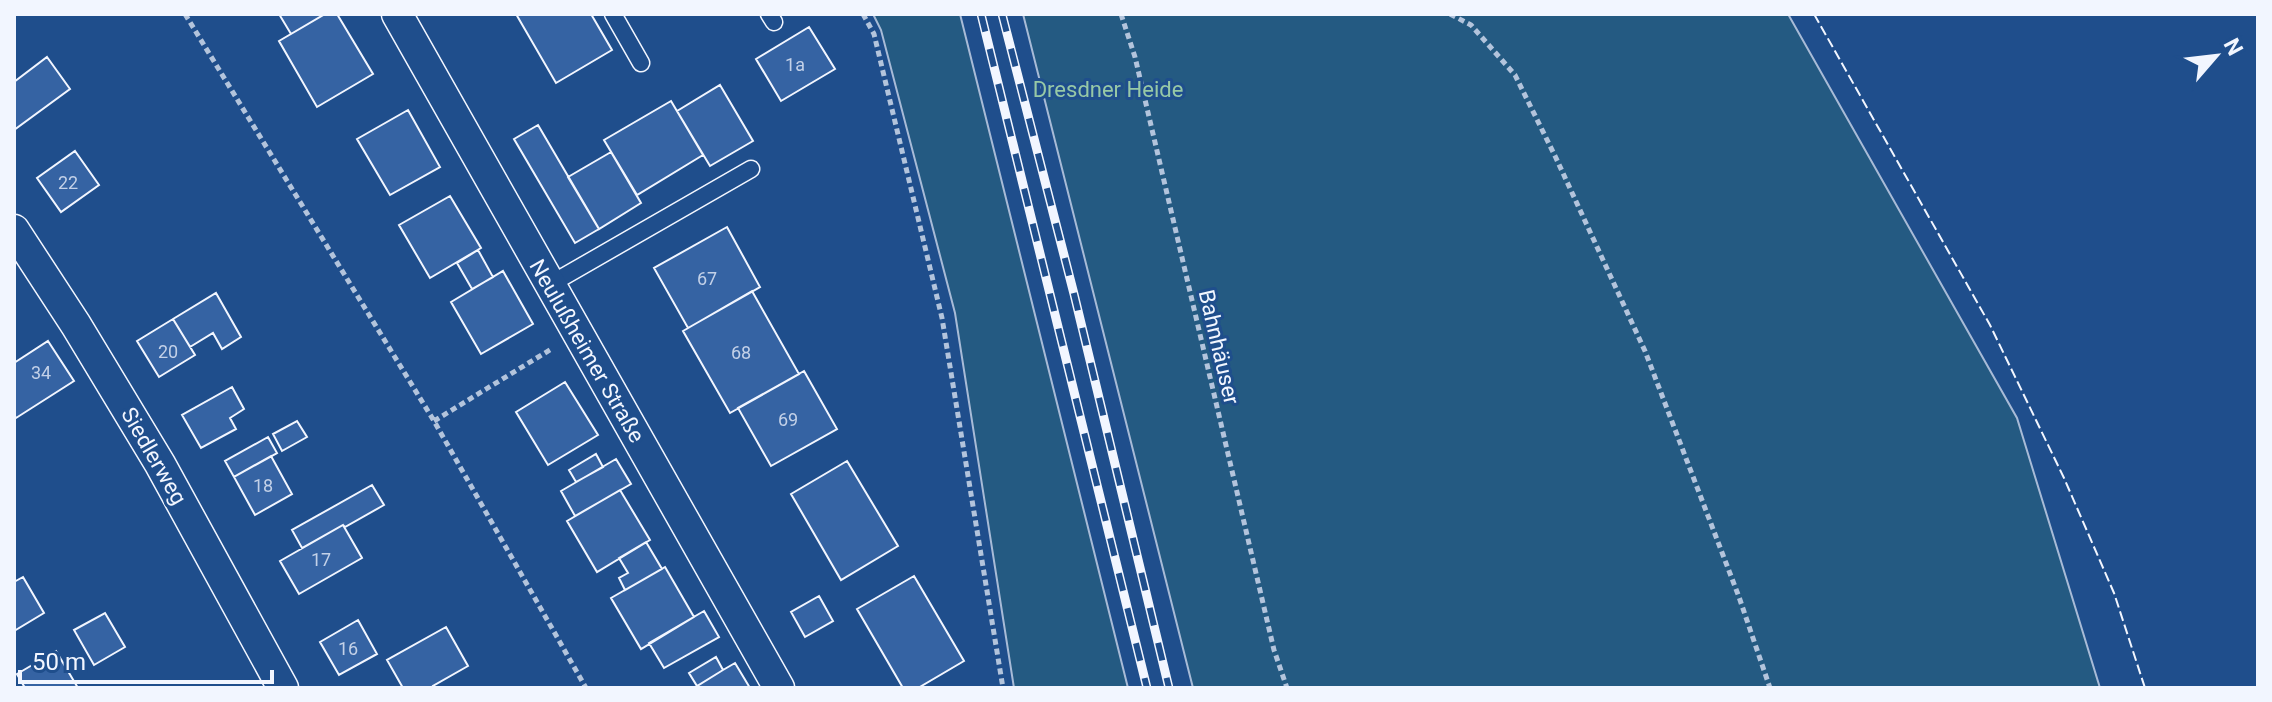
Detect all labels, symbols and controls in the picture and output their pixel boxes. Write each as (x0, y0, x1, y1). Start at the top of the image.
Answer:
north arrow (2176, 16, 2256, 96)
text: N (2219, 34, 2248, 60)
house number: 1a (785, 54, 805, 75)
park label: Dresdner Heide (1033, 77, 1183, 102)
house number: 22 (58, 172, 78, 193)
street label: Neulußheimer Straße (524, 255, 650, 447)
house number: 67 (697, 268, 717, 289)
street label: Bahnhäuser (1194, 287, 1244, 407)
house number: 20 (158, 341, 178, 362)
house number: 68 (731, 342, 751, 363)
house number: 34 (31, 362, 51, 383)
street label: Siedlerweg (116, 403, 192, 509)
house number: 69 (778, 409, 798, 430)
house number: 18 (253, 475, 273, 496)
house number: 17 (311, 549, 331, 570)
scale bar (20, 634, 272, 684)
house number: 16 (338, 638, 358, 659)
text: 50 m (32, 648, 86, 676)

